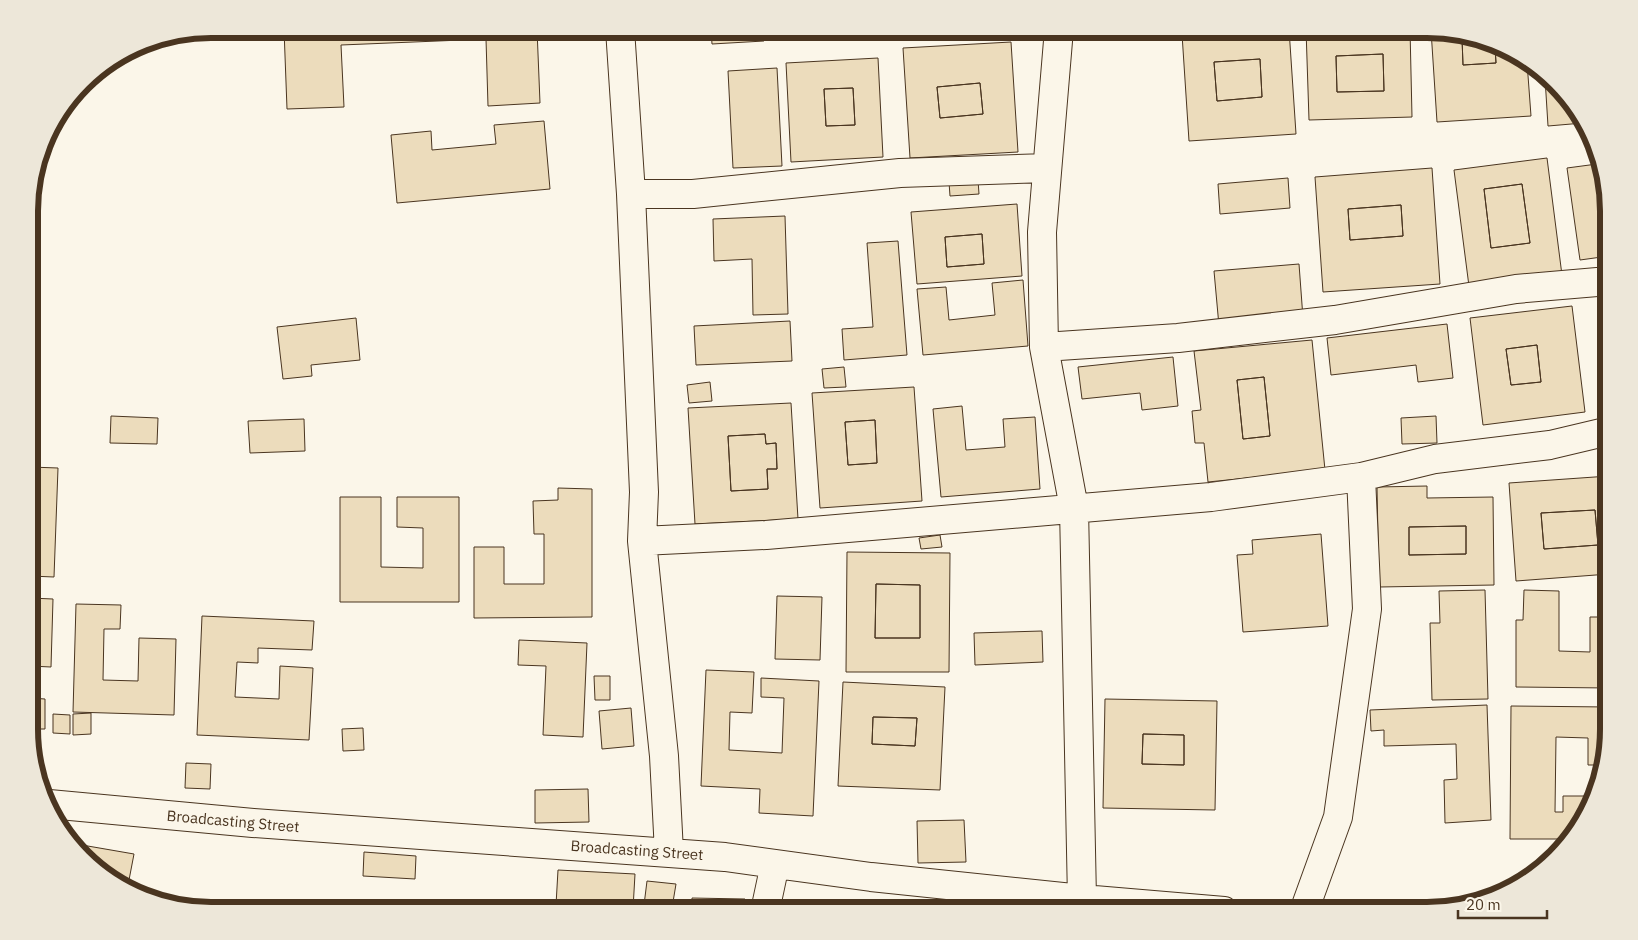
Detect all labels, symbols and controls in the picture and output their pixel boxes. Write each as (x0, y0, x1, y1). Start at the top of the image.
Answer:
street label: Broadcasting Street (166, 806, 300, 836)
street label: Broadcasting Street (570, 836, 704, 864)
scale bar (1458, 888, 1547, 920)
text: 20 m (1466, 895, 1501, 914)

